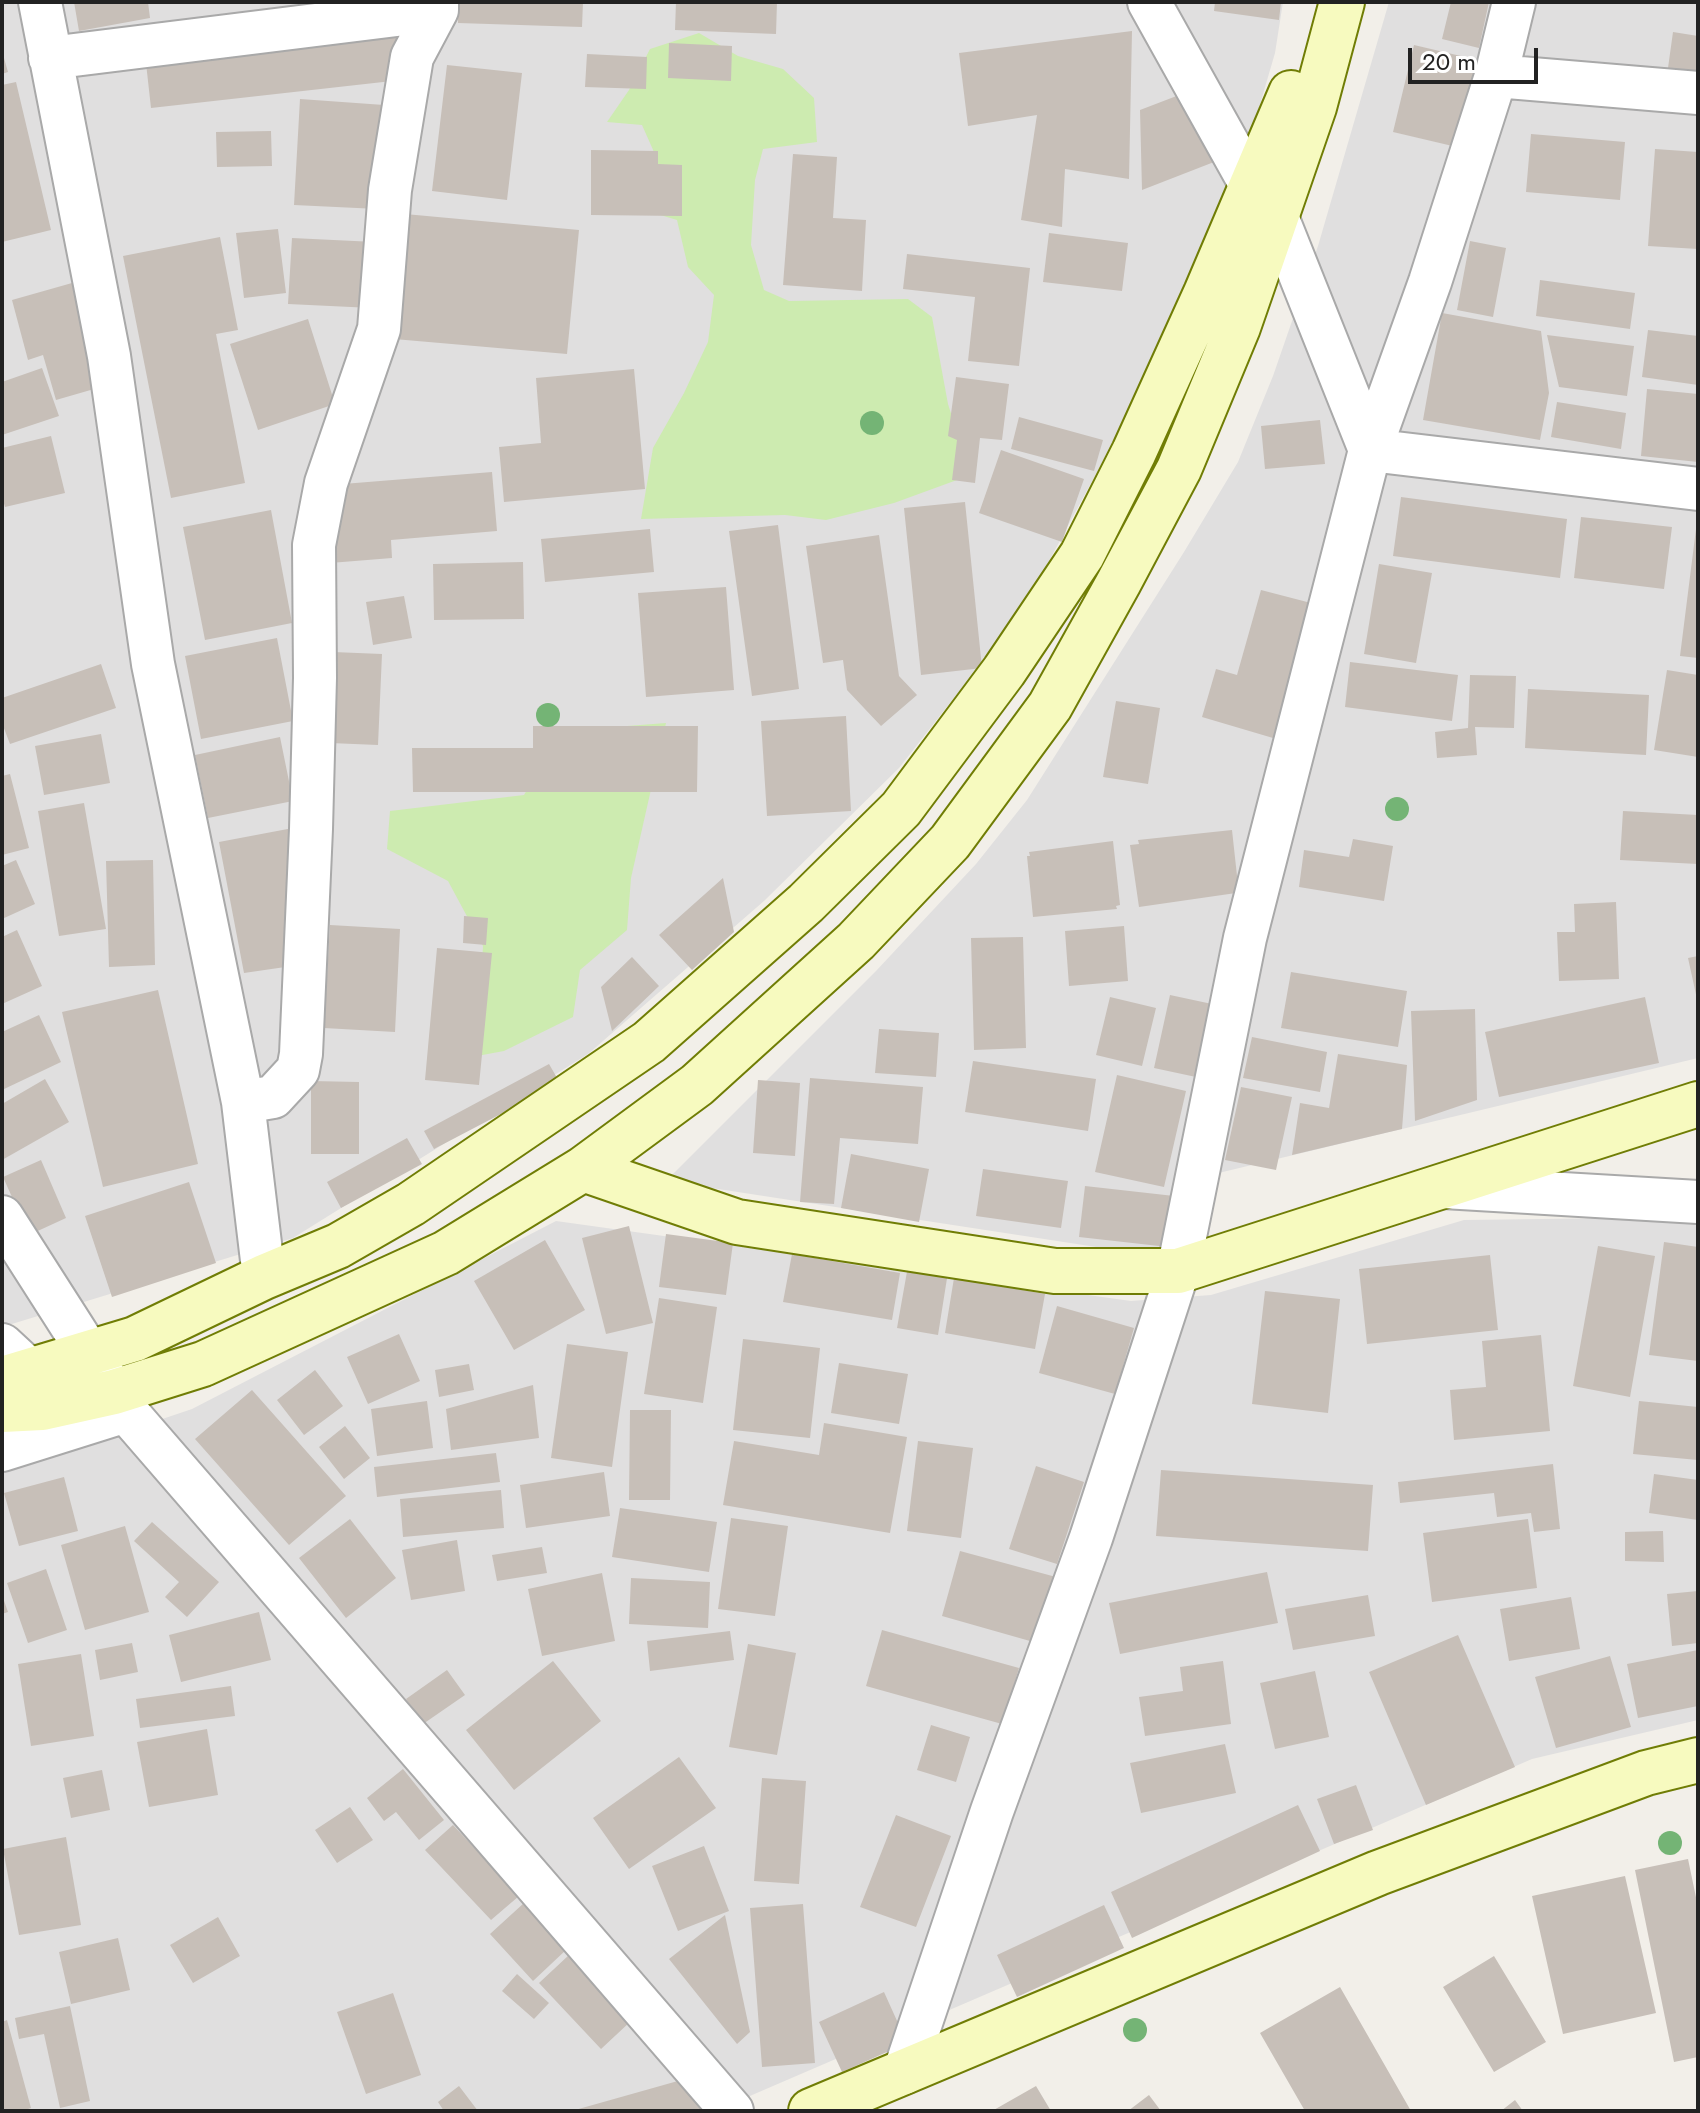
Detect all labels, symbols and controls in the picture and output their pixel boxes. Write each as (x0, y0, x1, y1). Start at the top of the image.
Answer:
scale bar (1412, 32, 1542, 82)
text: 20 m (1422, 44, 1476, 79)

